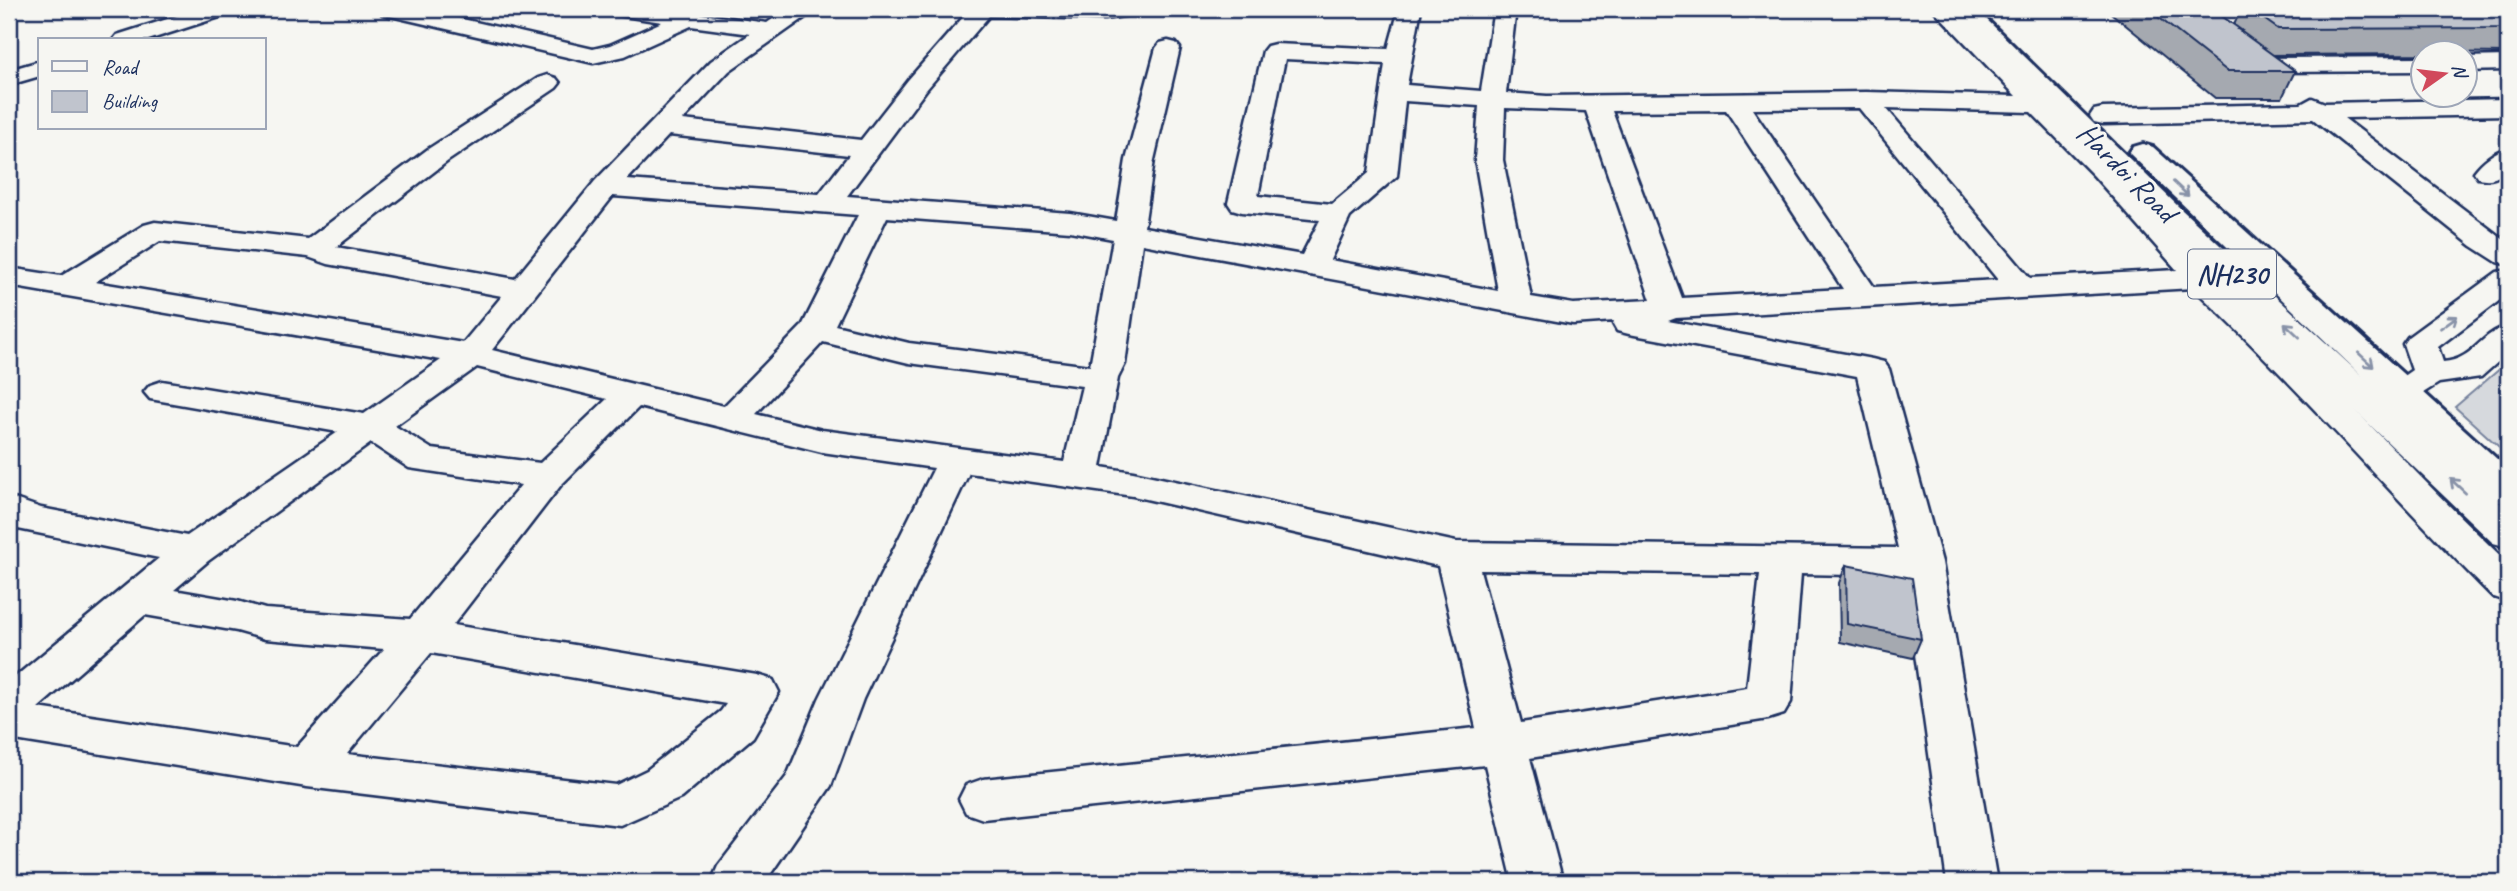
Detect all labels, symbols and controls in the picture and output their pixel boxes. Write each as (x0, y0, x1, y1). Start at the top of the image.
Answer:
legend (38, 38, 266, 130)
north arrow (2408, 38, 2478, 108)
text: Road (102, 54, 141, 80)
text: N (2446, 62, 2473, 82)
text: Building (102, 88, 159, 114)
street label: Hardoi Road (2069, 114, 2188, 233)
one-way arrow (2172, 180, 2189, 197)
road number: NH230 (2188, 250, 2276, 298)
one-way arrow (2439, 315, 2458, 329)
one-way arrow (2284, 322, 2301, 339)
one-way arrow (2357, 351, 2374, 368)
one-way arrow (2450, 478, 2468, 495)

